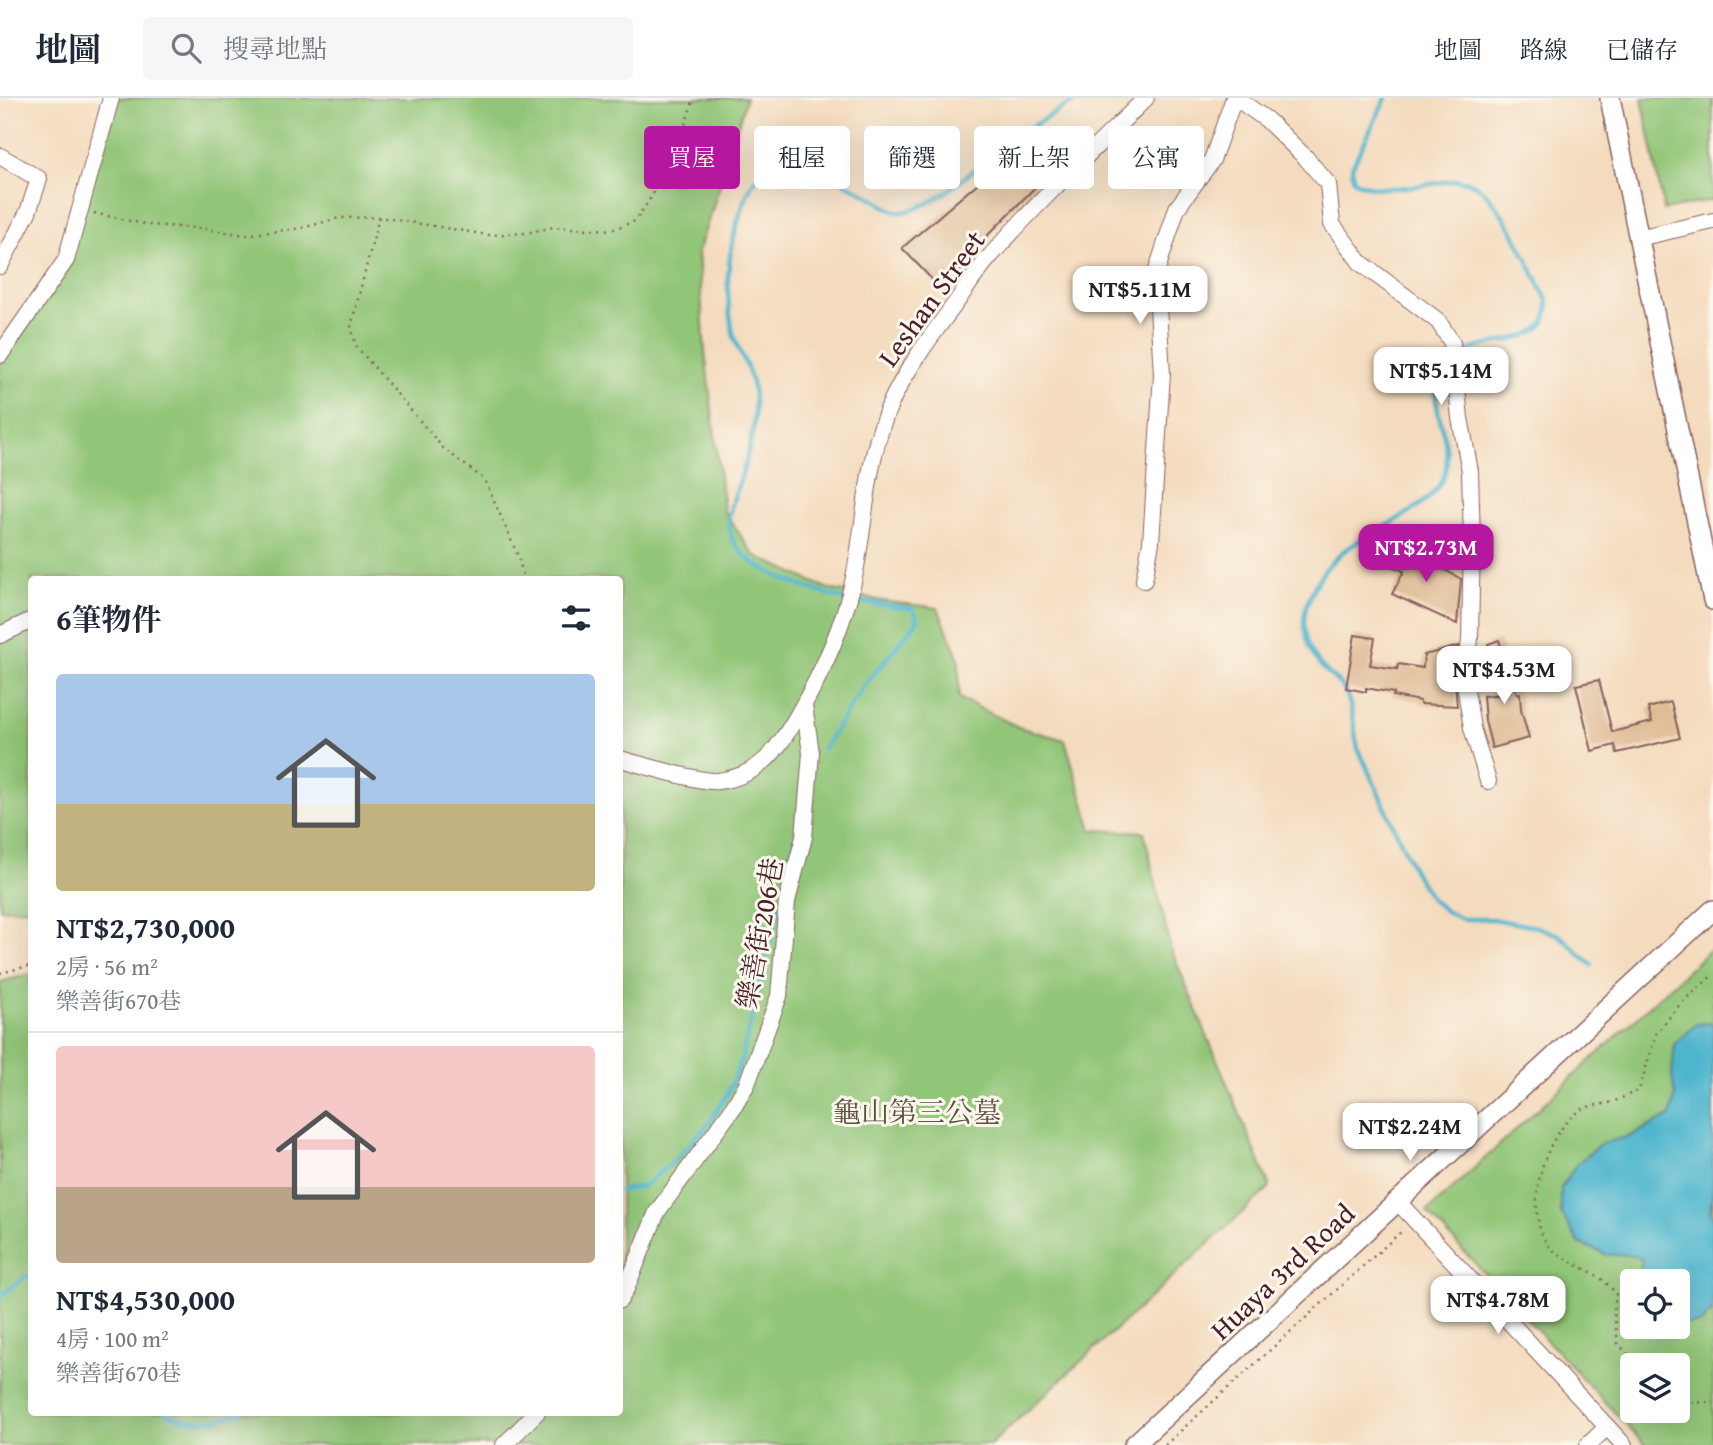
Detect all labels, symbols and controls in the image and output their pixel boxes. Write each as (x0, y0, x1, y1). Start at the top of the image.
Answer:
search box (143, 17, 633, 80)
text: 地圖 (35, 25, 101, 73)
icon: search (167, 29, 205, 67)
text: 搜尋地點 (223, 29, 327, 68)
text: 地圖 (1434, 32, 1482, 67)
text: 路線 (1520, 32, 1568, 67)
text: 已儲存 (1606, 32, 1678, 67)
chip: 買屋 (644, 126, 740, 189)
chip: 租屋 (754, 126, 850, 189)
chip: 篩選 (864, 126, 960, 189)
chip: 新上架 (974, 126, 1094, 189)
chip: 公寓 (1108, 126, 1204, 189)
street label: Leshan Street (868, 221, 995, 375)
pin: NT$5.11M (1068, 266, 1212, 326)
text: NT$5.11M (1089, 272, 1191, 305)
pin: NT$5.14M (1369, 348, 1513, 407)
text: NT$5.14M (1390, 353, 1492, 386)
pin: NT$2.73M (1354, 524, 1498, 584)
text: NT$2.73M (1375, 530, 1477, 563)
text: 6筆物件 (56, 597, 162, 641)
icon: filters (557, 599, 595, 637)
pin: NT$4.53M (1432, 646, 1576, 706)
text: NT$4.53M (1453, 652, 1555, 685)
icon: home (263, 720, 389, 846)
street label: 樂善街206巷 (726, 854, 792, 1012)
text: NT$2,730,000 (56, 905, 235, 949)
text: 2房 · 56 m² (56, 950, 158, 983)
text: 樂善街670巷 (56, 984, 181, 1017)
park label: 龜山第三公墓 (833, 1091, 1001, 1132)
icon: home (263, 1092, 389, 1218)
pin: NT$2.24M (1338, 1104, 1482, 1163)
text: NT$2.24M (1359, 1109, 1461, 1142)
street label: Huaya 3rd Road (1201, 1193, 1363, 1349)
map controls (1620, 1269, 1690, 1423)
button: locate (1620, 1269, 1690, 1339)
pin: NT$4.78M (1426, 1276, 1570, 1336)
text: NT$4,530,000 (56, 1277, 235, 1321)
text: NT$4.78M (1447, 1282, 1549, 1315)
text: 4房 · 100 m² (56, 1322, 169, 1355)
button: layers (1620, 1353, 1690, 1423)
text: 樂善街670巷 (56, 1356, 181, 1389)

